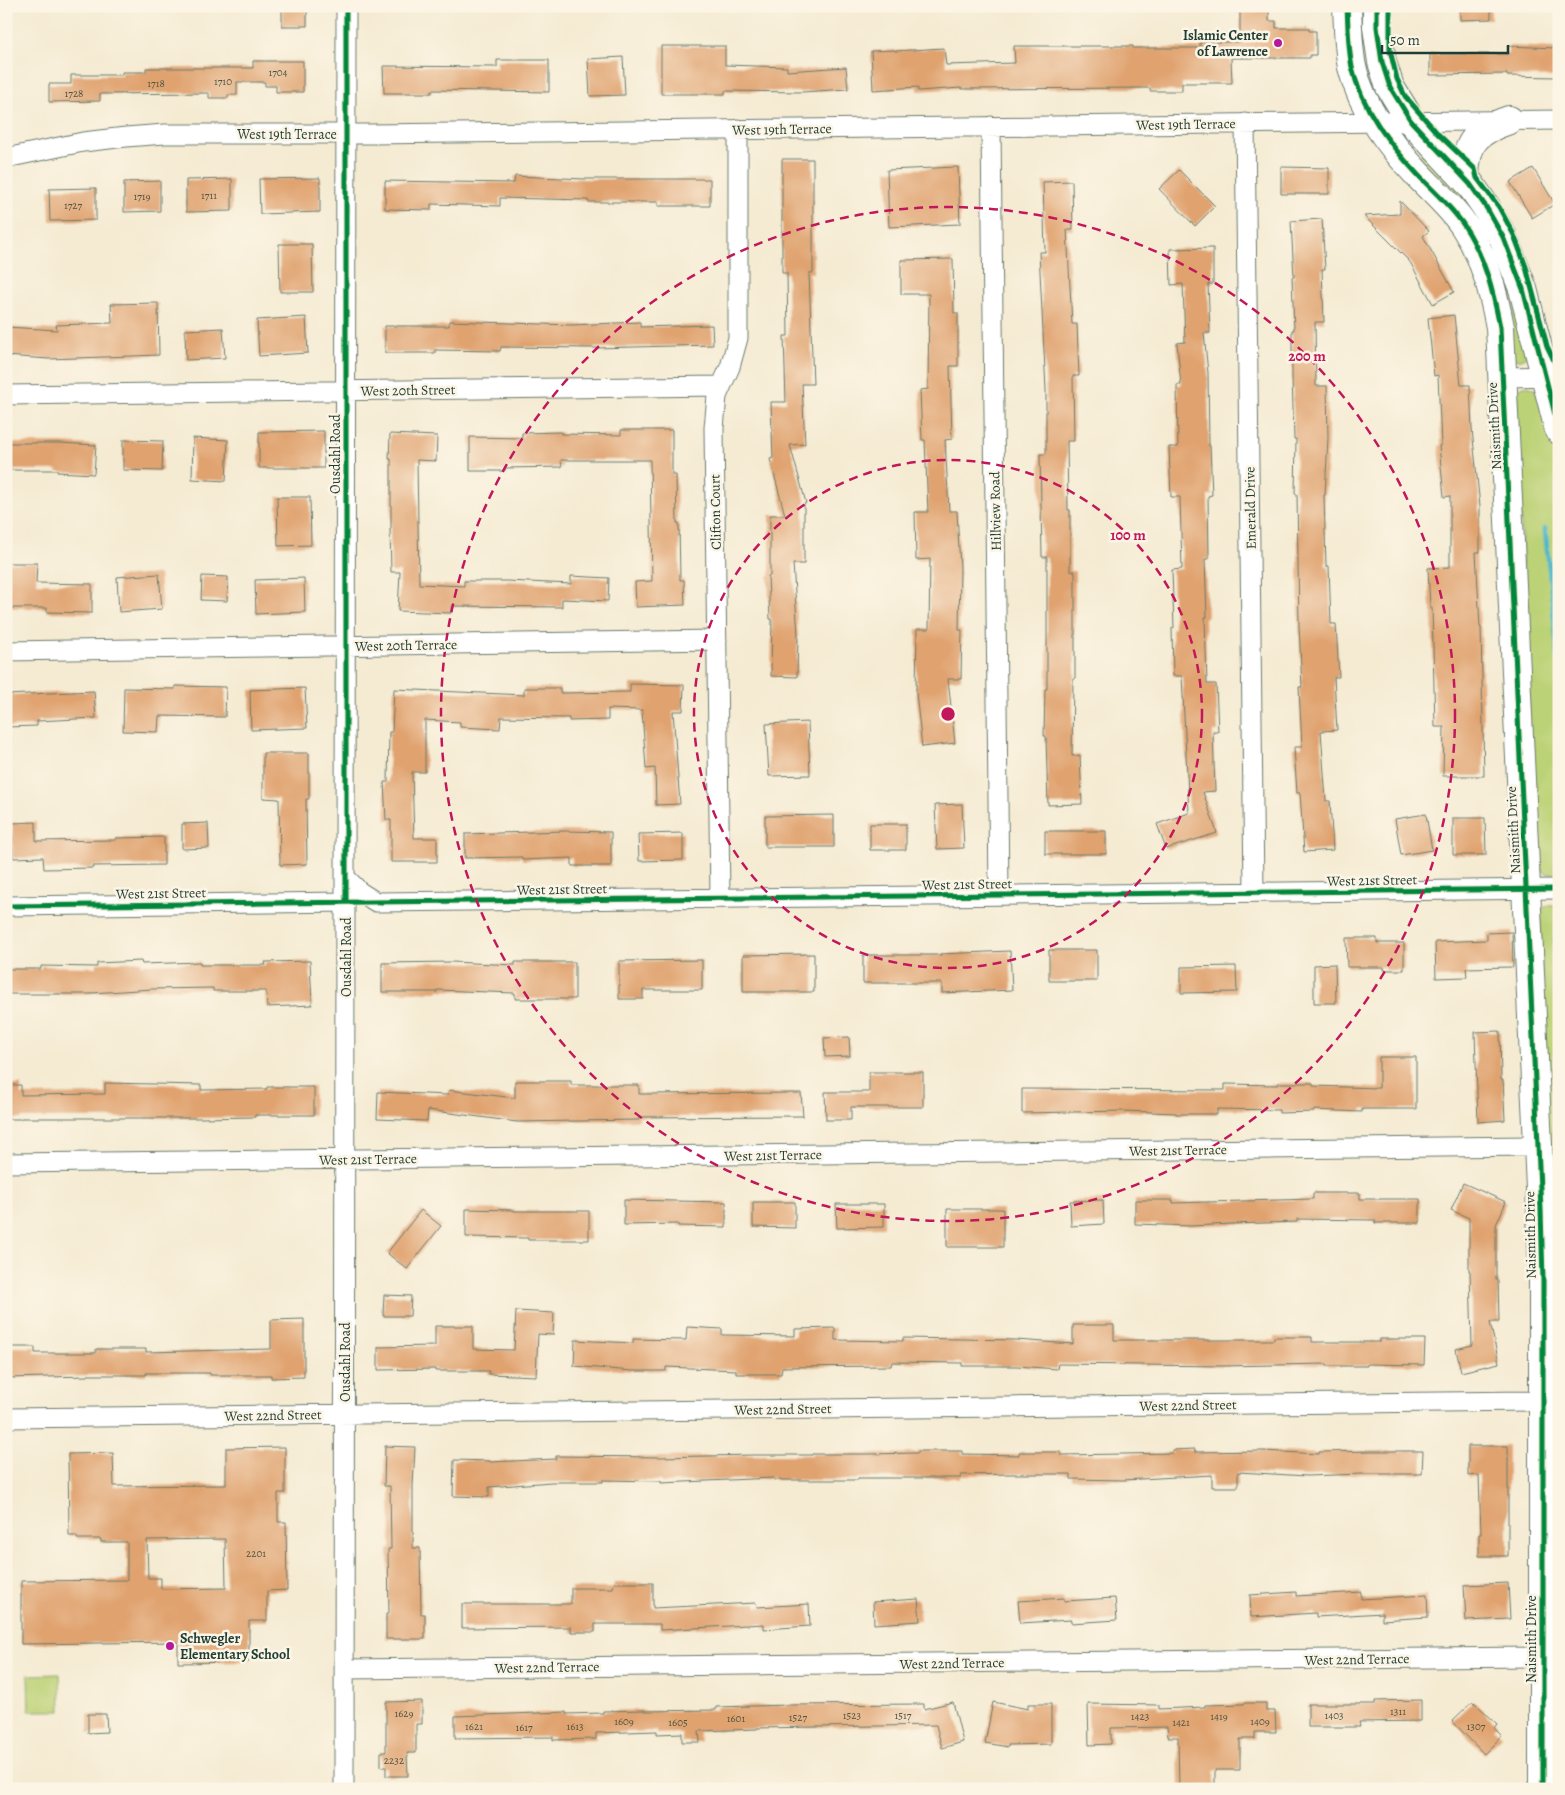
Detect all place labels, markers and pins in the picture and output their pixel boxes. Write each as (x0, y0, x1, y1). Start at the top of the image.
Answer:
place label: Islamic Center of Lawrence (1183, 26, 1269, 61)
marker: Islamic Center of Lawrence (1272, 37, 1284, 49)
centre of rings (939, 705, 957, 723)
place label: Schwegler Elementary School (180, 1629, 290, 1664)
marker: Schwegler Elementary School (164, 1640, 176, 1652)

